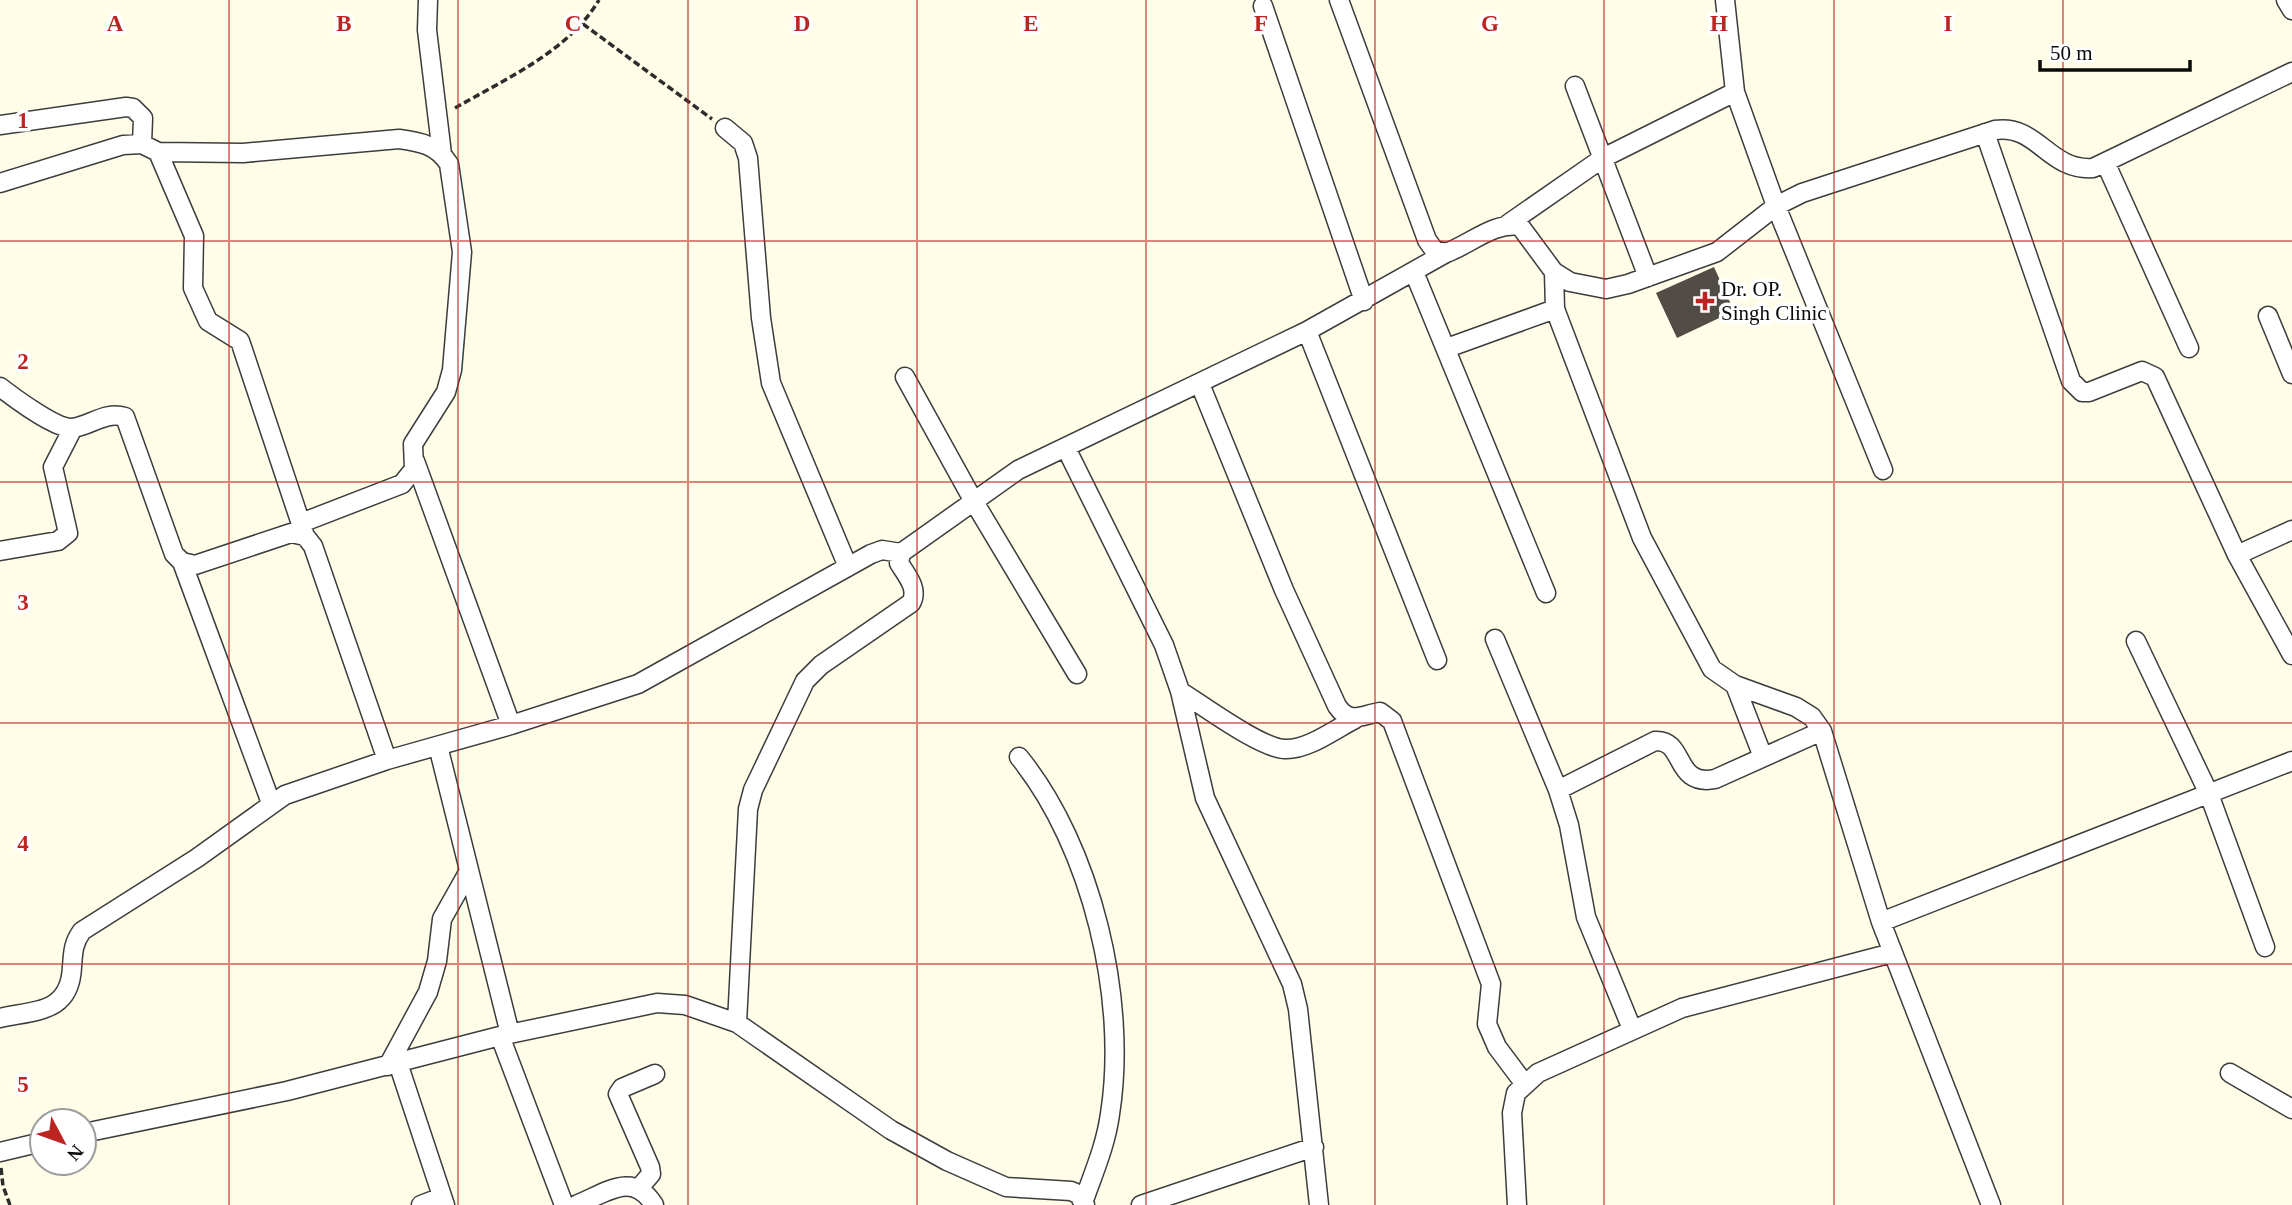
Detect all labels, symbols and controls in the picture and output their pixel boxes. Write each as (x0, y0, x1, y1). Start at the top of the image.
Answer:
text: A (107, 11, 124, 36)
text: B (336, 11, 352, 36)
text: C (565, 11, 581, 36)
text: D (794, 11, 810, 36)
text: E (1023, 11, 1039, 36)
text: F (1254, 11, 1268, 36)
text: G (1481, 11, 1499, 36)
text: H (1710, 11, 1728, 36)
text: I (1944, 11, 1953, 36)
scale bar (2040, 28, 2190, 72)
text: 50 m (2050, 41, 2093, 65)
text: 1 (17, 108, 29, 133)
place label: Dr. OP. Singh Clinic (1721, 277, 1827, 325)
marker: Dr. OP. Singh Clinic (1695, 291, 1715, 311)
text: 2 (17, 349, 29, 374)
text: 3 (17, 590, 29, 615)
text: 4 (17, 831, 29, 856)
text: 5 (17, 1072, 29, 1097)
north arrow (28, 1107, 98, 1177)
text: N (63, 1141, 88, 1165)

